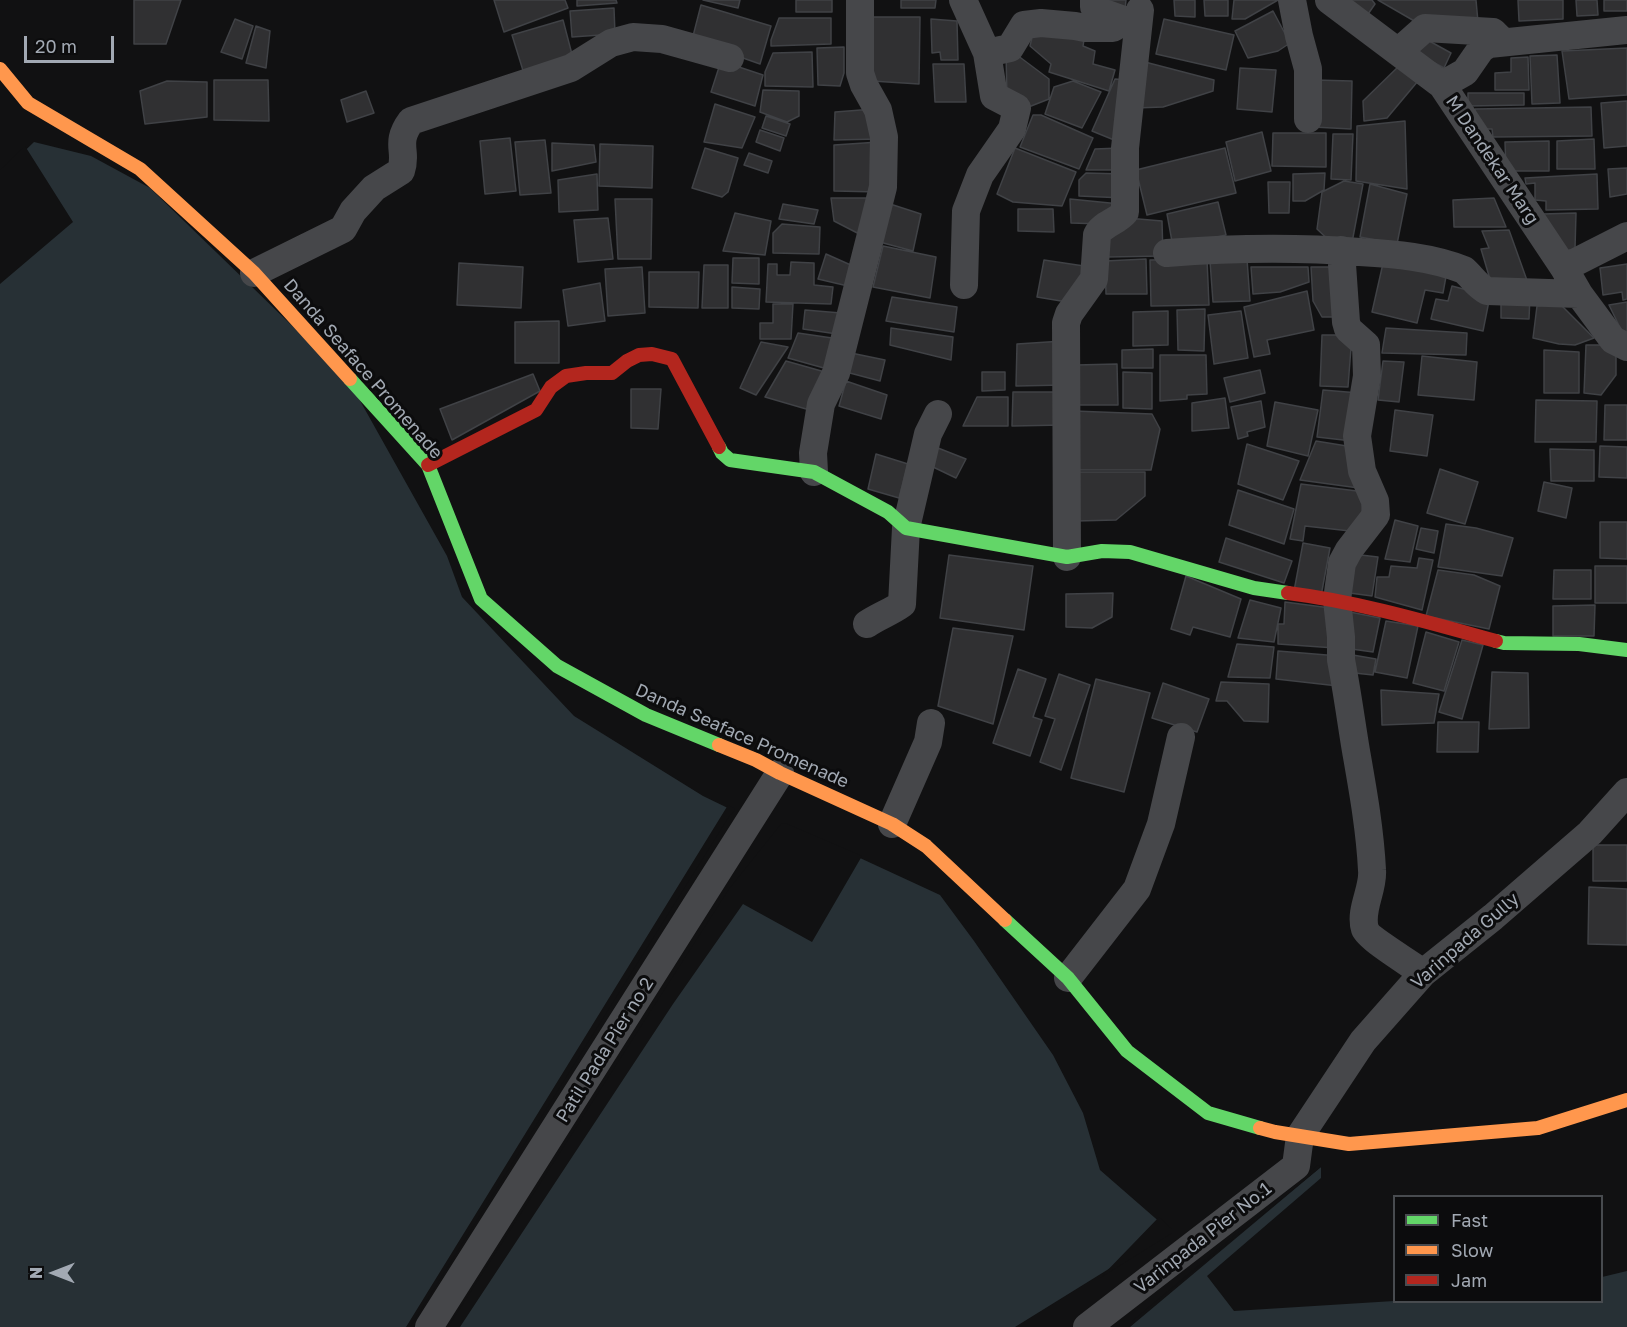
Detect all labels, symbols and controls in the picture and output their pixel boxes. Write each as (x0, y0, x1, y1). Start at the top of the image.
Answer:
scale bar (27, 24, 117, 62)
text: 20 m (35, 35, 77, 57)
street label: M Dandekar Marg (1441, 92, 1543, 228)
street label: Danda Seaface Promenade (279, 275, 447, 463)
street label: Danda Seaface Promenade (632, 679, 852, 793)
street label: Varinpada Gully (1407, 888, 1523, 994)
street label: Patil Pada Pier no 2 (552, 974, 658, 1126)
street label: Varinpada Pier No.1 (1130, 1178, 1276, 1298)
legend (1393, 1195, 1603, 1303)
text: Fast (1451, 1209, 1488, 1231)
text: Slow (1451, 1239, 1493, 1261)
north arrow (24, 1243, 84, 1303)
text: N (26, 1267, 46, 1279)
text: Jam (1451, 1269, 1487, 1291)

